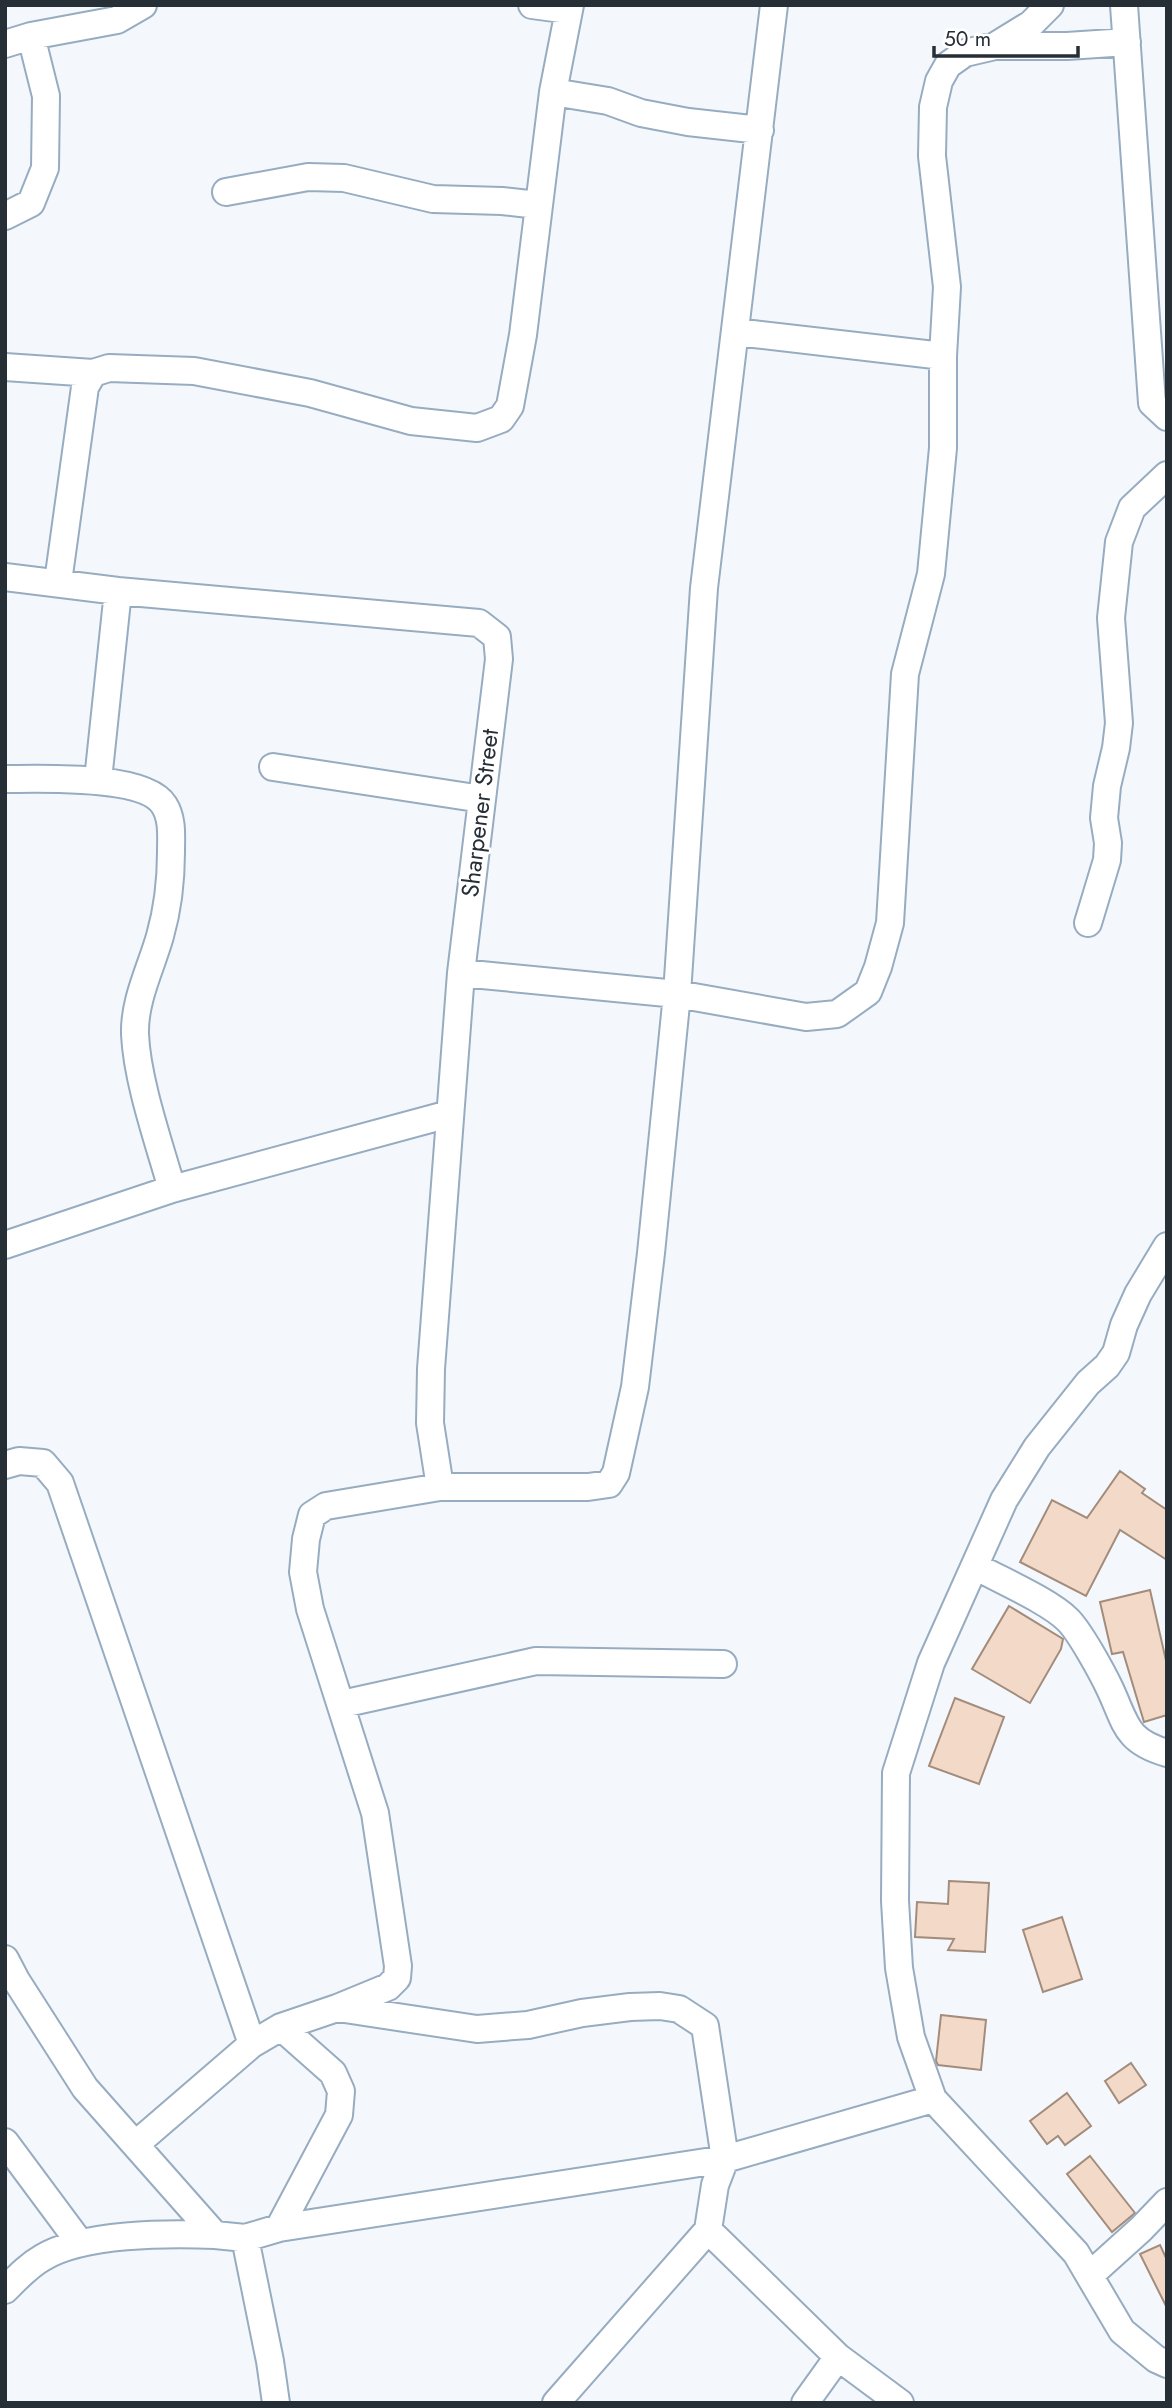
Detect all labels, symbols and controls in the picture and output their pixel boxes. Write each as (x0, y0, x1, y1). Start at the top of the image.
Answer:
scale bar (934, 14, 1078, 58)
text: 50 m (944, 24, 991, 54)
street label: Sharpener Street (452, 727, 507, 899)

